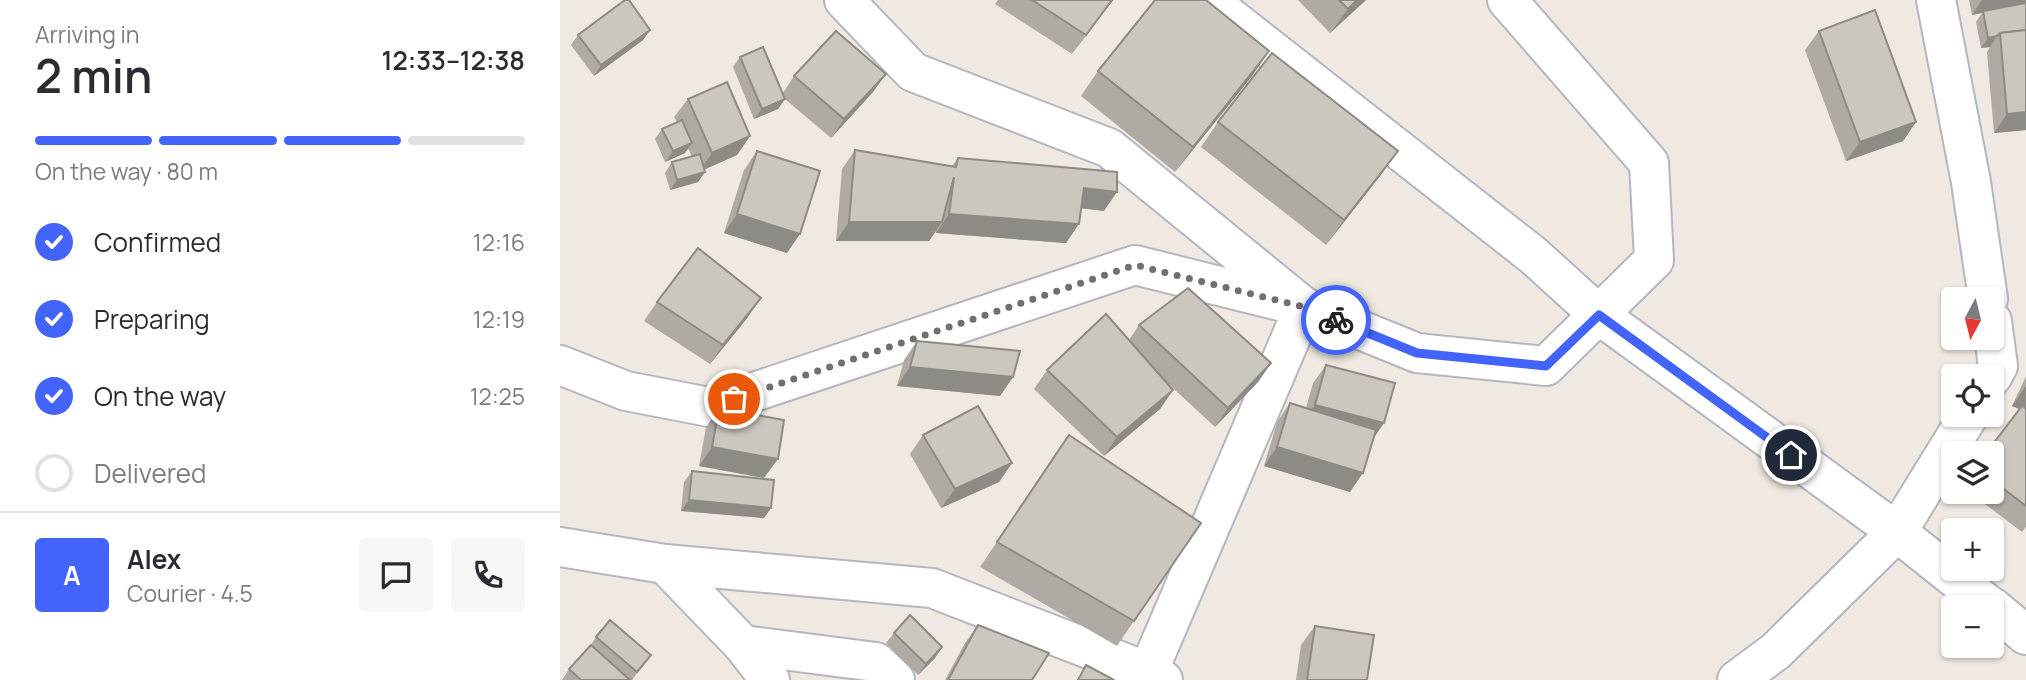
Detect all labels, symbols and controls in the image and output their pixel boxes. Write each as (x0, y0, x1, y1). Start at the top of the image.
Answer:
text: Arriving in (35, 18, 140, 50)
text: 12:33–12:38 (381, 42, 525, 78)
text: 2 min (35, 44, 152, 107)
text: On the way · 80 m (35, 155, 218, 187)
icon: check (35, 223, 73, 261)
text: Confirmed (94, 224, 221, 260)
text: 12:16 (473, 226, 525, 258)
courier (1301, 285, 1371, 355)
north arrow (1941, 287, 2004, 350)
map controls (1941, 287, 2004, 658)
icon: check (35, 300, 73, 338)
text: Preparing (94, 301, 210, 337)
icon: bike (1317, 301, 1355, 339)
text: 12:19 (473, 303, 525, 335)
button: locate (1941, 364, 2004, 427)
pin (704, 369, 764, 429)
icon: check (35, 377, 73, 415)
text: On the way (94, 378, 226, 414)
text: 12:25 (470, 380, 525, 412)
icon: bag (715, 380, 753, 418)
pin (1761, 425, 1821, 485)
icon: home (1772, 436, 1810, 474)
button: layers (1941, 441, 2004, 504)
text: Delivered (94, 455, 206, 491)
button: + (1941, 518, 2004, 581)
button: chat (359, 538, 433, 612)
button: phone (451, 538, 525, 612)
text: Alex (127, 541, 181, 577)
text: A (63, 557, 81, 593)
text: Courier · 4.5 (127, 577, 253, 609)
button: − (1941, 595, 2004, 658)

